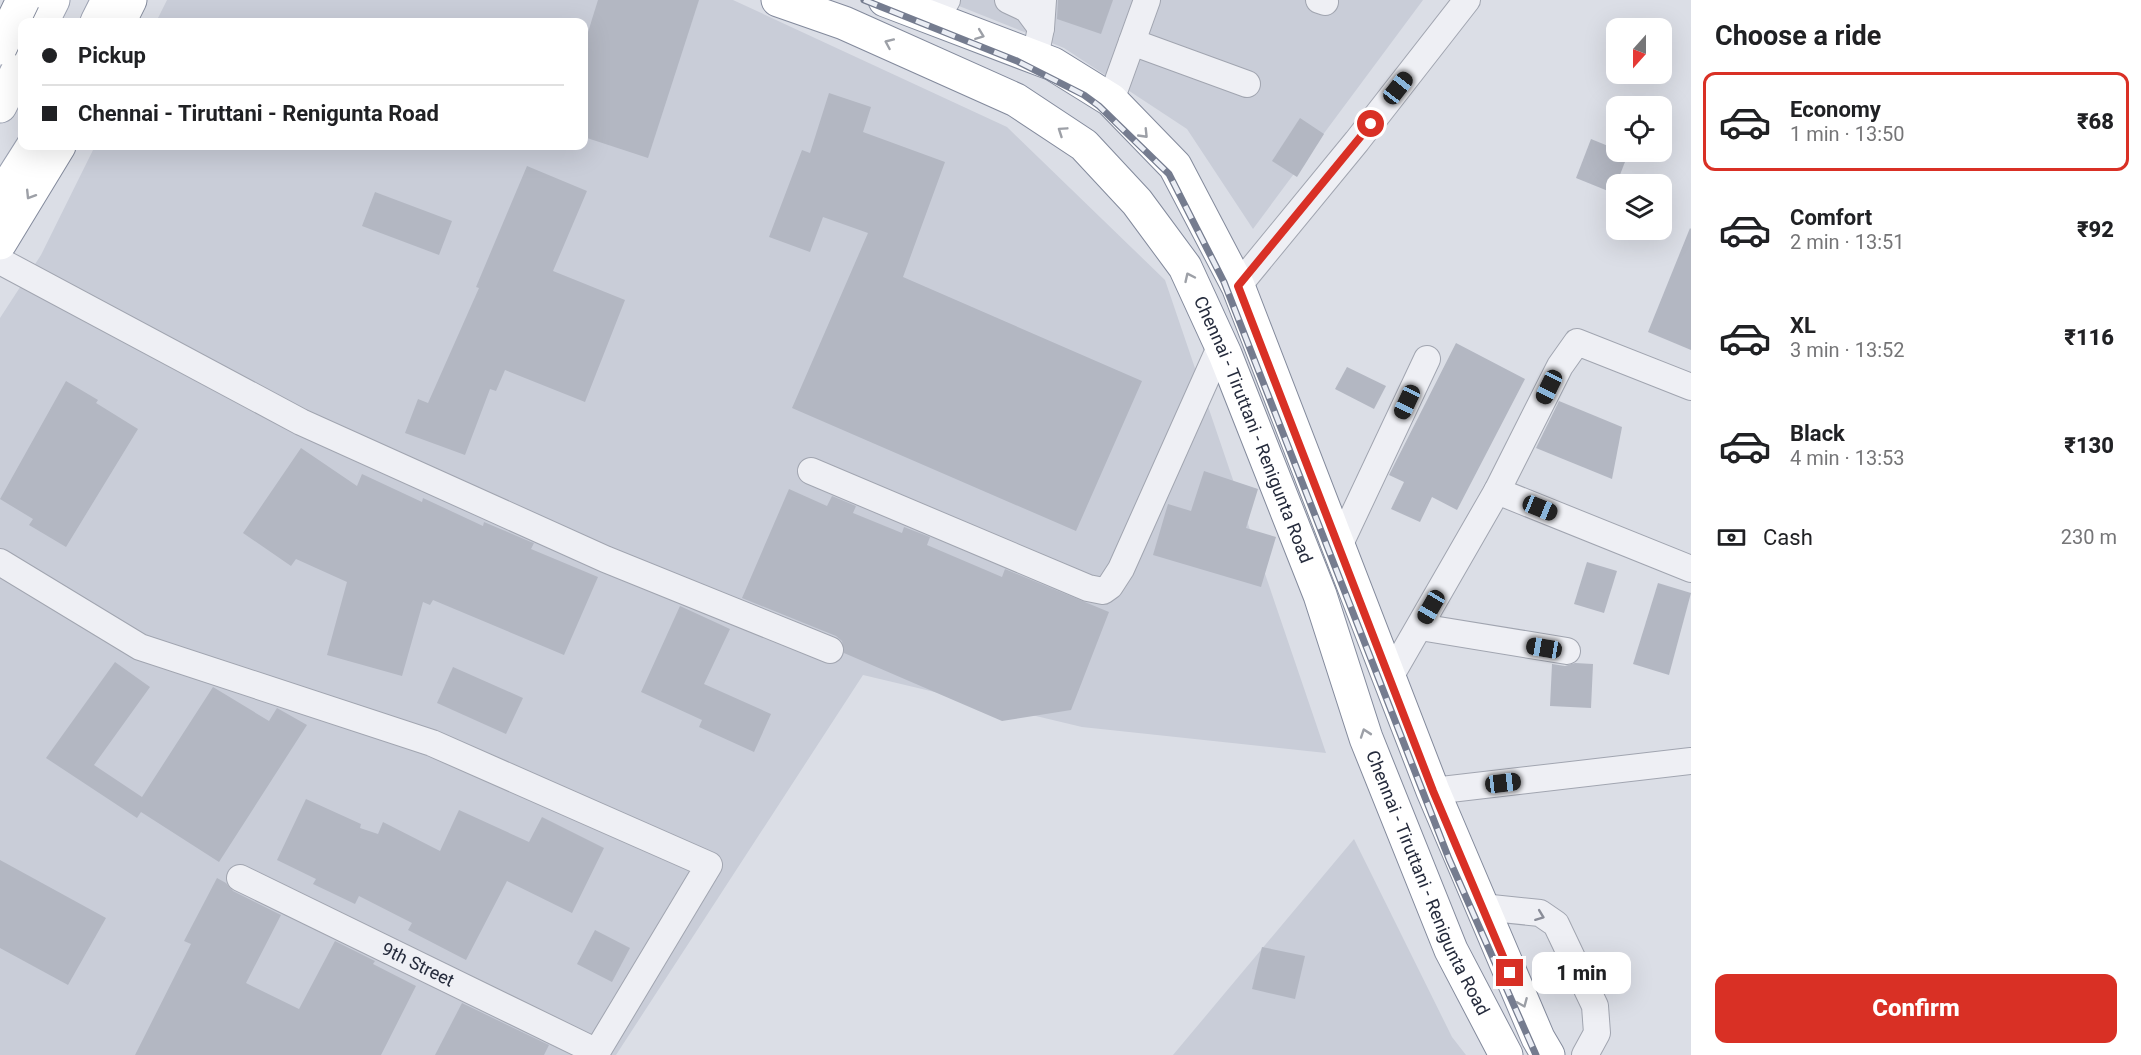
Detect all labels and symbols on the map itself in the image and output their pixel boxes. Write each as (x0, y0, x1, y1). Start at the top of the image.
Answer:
north arrow (1606, 18, 1672, 84)
one-way arrow (973, 28, 984, 40)
one-way arrow (884, 38, 895, 50)
car (1380, 68, 1416, 108)
route start (1357, 110, 1384, 137)
one-way arrow (1058, 127, 1069, 138)
one-way arrow (1137, 127, 1148, 138)
one-way arrow (26, 189, 38, 199)
one-way arrow (1184, 272, 1196, 283)
street label: Chennai - Tiruttani - Renigunta Road (1190, 293, 1317, 566)
car (1533, 367, 1565, 407)
car (1391, 382, 1423, 422)
car (1520, 493, 1560, 523)
car (1414, 587, 1448, 627)
car (1525, 636, 1563, 660)
one-way arrow (1359, 728, 1372, 739)
street label: Chennai - Tiruttani - Renigunta Road (1362, 747, 1494, 1019)
car (1484, 772, 1522, 794)
one-way arrow (1534, 908, 1544, 921)
street label: 9th Street (379, 938, 458, 991)
callout: 1 min (1531, 952, 1630, 994)
route end (1496, 959, 1523, 986)
one-way arrow (1516, 996, 1528, 1007)

